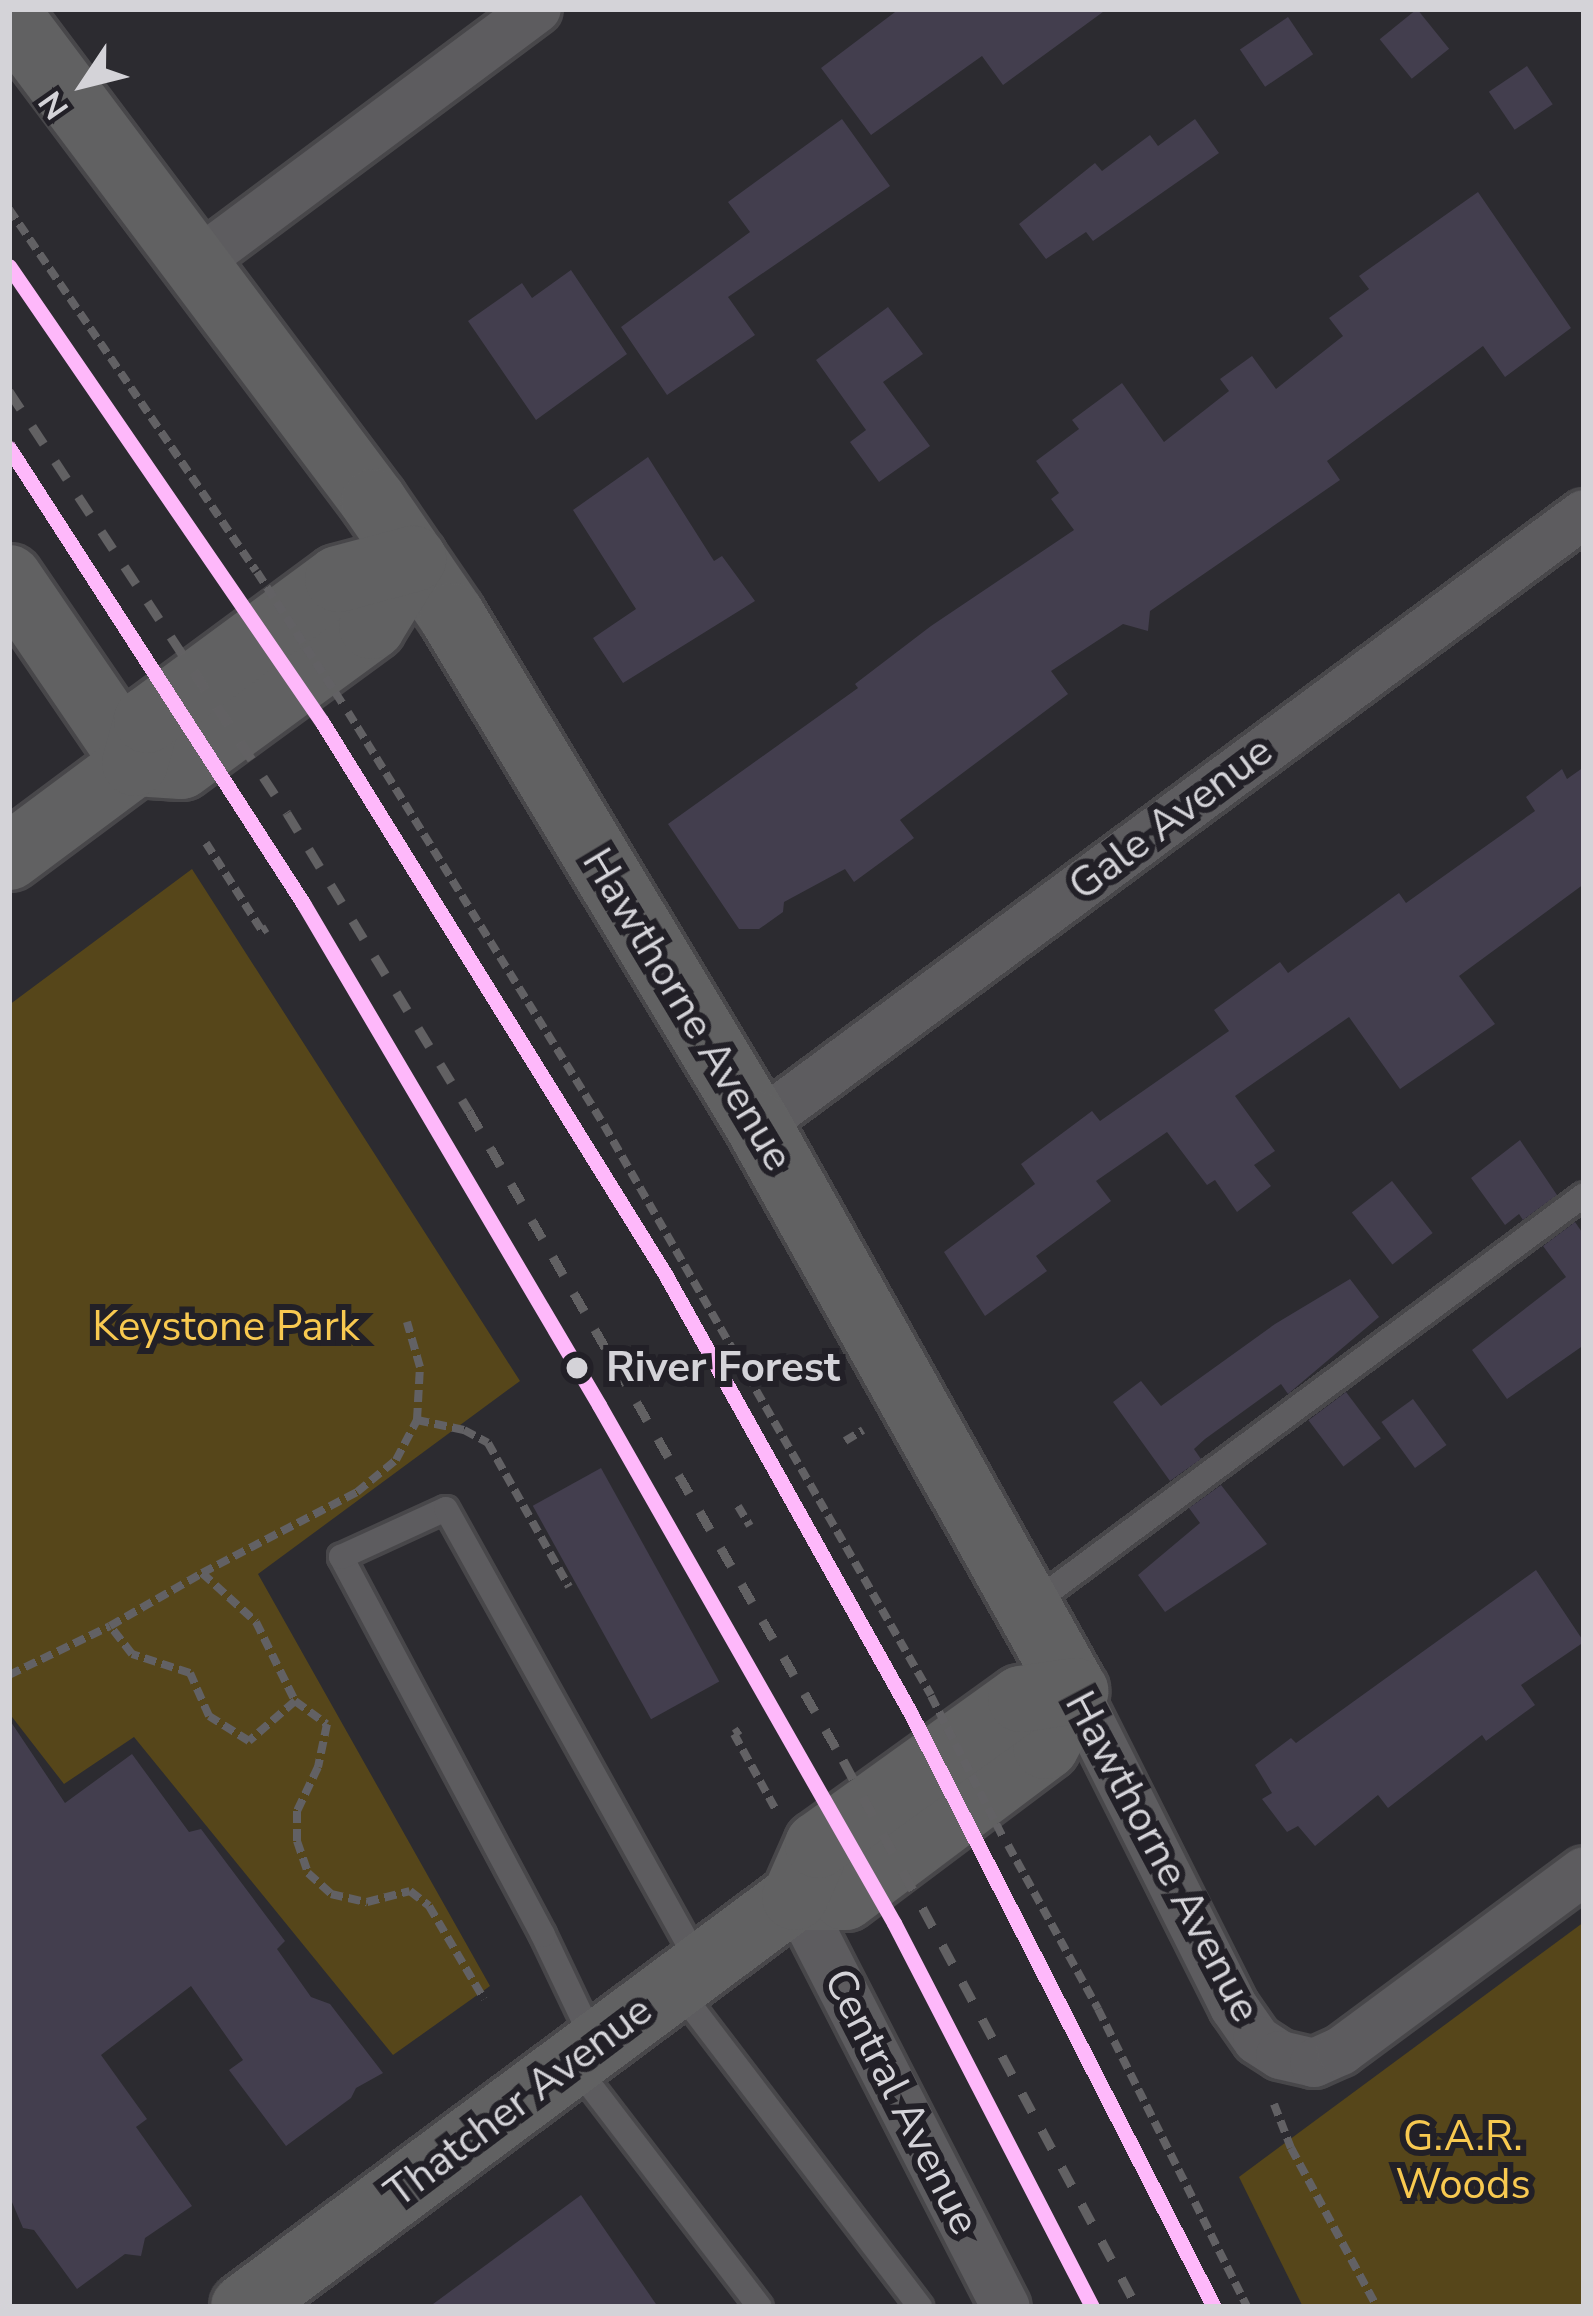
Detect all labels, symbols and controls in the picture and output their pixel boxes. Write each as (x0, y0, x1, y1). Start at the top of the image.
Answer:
north arrow (24, 24, 144, 144)
text: N (29, 82, 80, 128)
street label: Gale Avenue (1060, 726, 1282, 912)
street label: Hawthorne Avenue (571, 840, 803, 1180)
park label: Keystone Park (92, 1302, 360, 1352)
place label: River Forest (606, 1343, 840, 1393)
marker: River Forest (560, 1351, 594, 1385)
street label: Hawthorne Avenue (1054, 1683, 1270, 2031)
street label: Central Avenue (813, 1961, 989, 2243)
street label: Thatcher Avenue (376, 1985, 662, 2219)
park label: G.A.R. Woods (1395, 2112, 1531, 2210)

